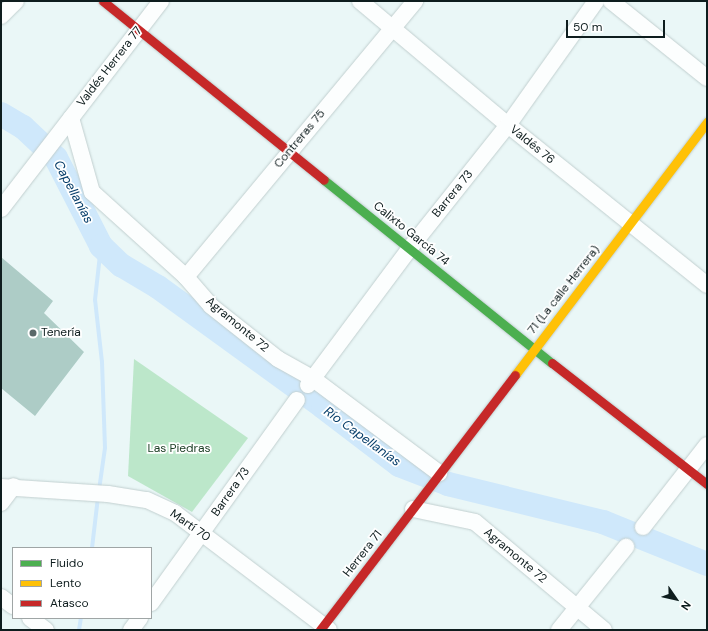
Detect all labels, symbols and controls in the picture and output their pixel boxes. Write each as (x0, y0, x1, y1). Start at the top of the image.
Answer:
scale bar (568, 12, 667, 38)
text: 50 m (573, 19, 602, 35)
street label: Valdés Herrera 77 (74, 24, 146, 110)
street label: Contreras 75 (271, 107, 329, 171)
street label: Valdés 76 (507, 122, 557, 168)
water label: Capellanías (50, 158, 96, 226)
street label: Barrera 73 (430, 167, 476, 221)
street label: Calixto García 74 (370, 199, 452, 269)
street label: 71 (La calle Herrera) (525, 243, 603, 337)
street label: Agramonte 72 (203, 294, 271, 356)
place label: Tenería (41, 326, 81, 340)
marker: Tenería (28, 328, 38, 338)
water label: Río Capellanías (321, 404, 403, 470)
park label: Las Piedras (147, 442, 211, 456)
street label: Barrera 73 (209, 465, 253, 519)
street label: Martí 70 (167, 507, 213, 545)
street label: Agramonte 72 (481, 525, 549, 587)
street label: Herrera 71 (340, 528, 386, 580)
legend (12, 547, 152, 619)
text: Fluido (50, 555, 84, 571)
text: Lento (50, 575, 81, 591)
north arrow (656, 579, 696, 619)
text: Atasco (50, 595, 89, 611)
text: N (678, 598, 694, 613)

